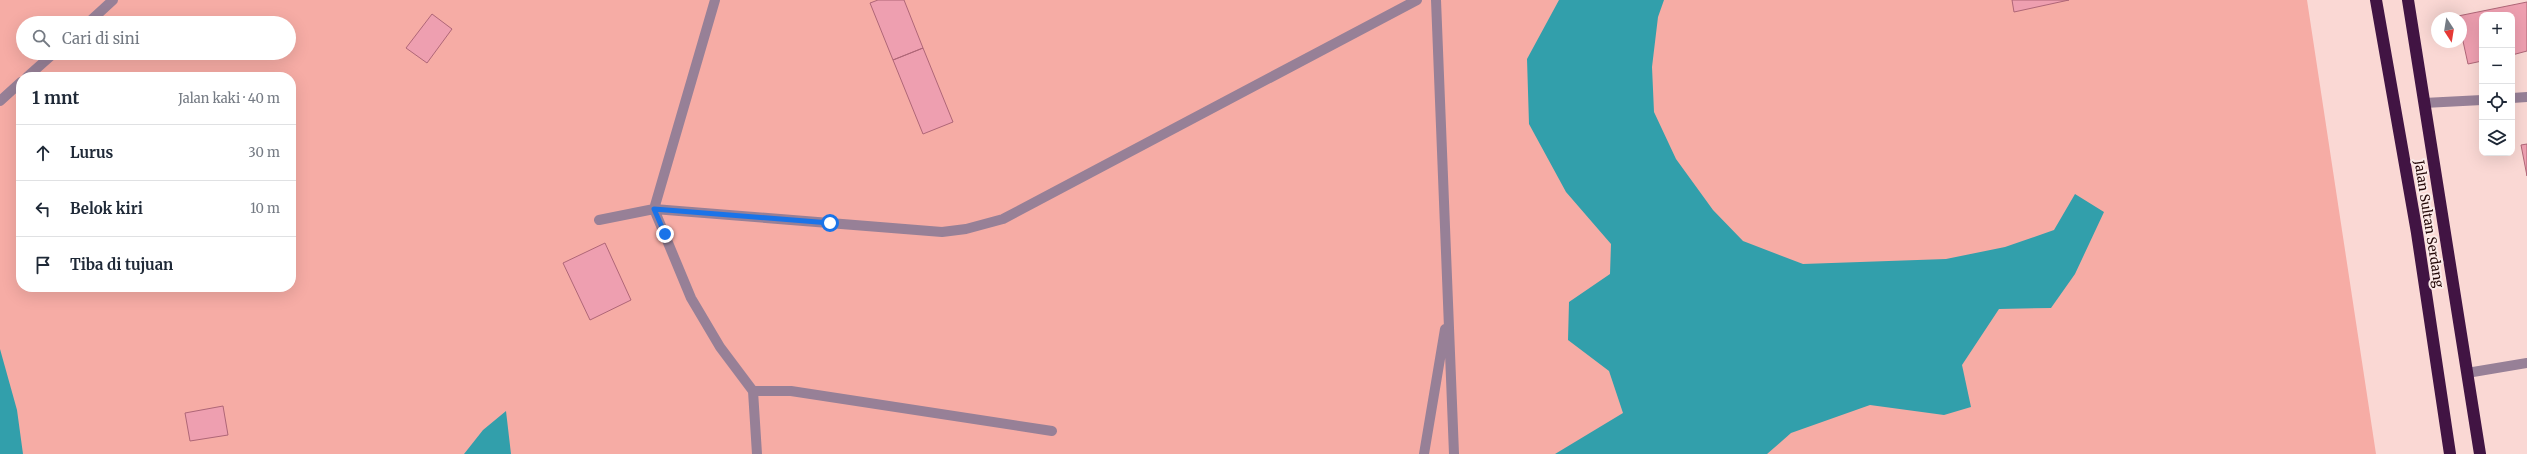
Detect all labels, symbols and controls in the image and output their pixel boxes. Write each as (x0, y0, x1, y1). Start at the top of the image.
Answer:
north arrow (2431, 12, 2467, 48)
map controls (2479, 12, 2515, 156)
button: + (2479, 12, 2515, 48)
search box (16, 16, 296, 60)
icon: search (30, 27, 52, 49)
text: Cari di sini (62, 29, 140, 48)
button: − (2479, 48, 2515, 84)
button: locate (2479, 84, 2515, 120)
text: 1 mnt (32, 87, 79, 109)
text: Jalan kaki · 40 m (178, 90, 280, 107)
button: layers (2479, 120, 2515, 156)
icon: ahead (32, 142, 54, 164)
text: Lurus (70, 143, 113, 162)
text: 30 m (248, 144, 280, 161)
street label: Jalan Sultan Serdang (2410, 158, 2447, 289)
icon: left (32, 198, 54, 220)
text: Belok kiri (70, 199, 143, 218)
text: 10 m (250, 200, 280, 217)
route start (821, 214, 839, 232)
route end (656, 225, 674, 243)
icon: arrive (32, 254, 54, 276)
text: Tiba di tujuan (70, 255, 173, 274)

